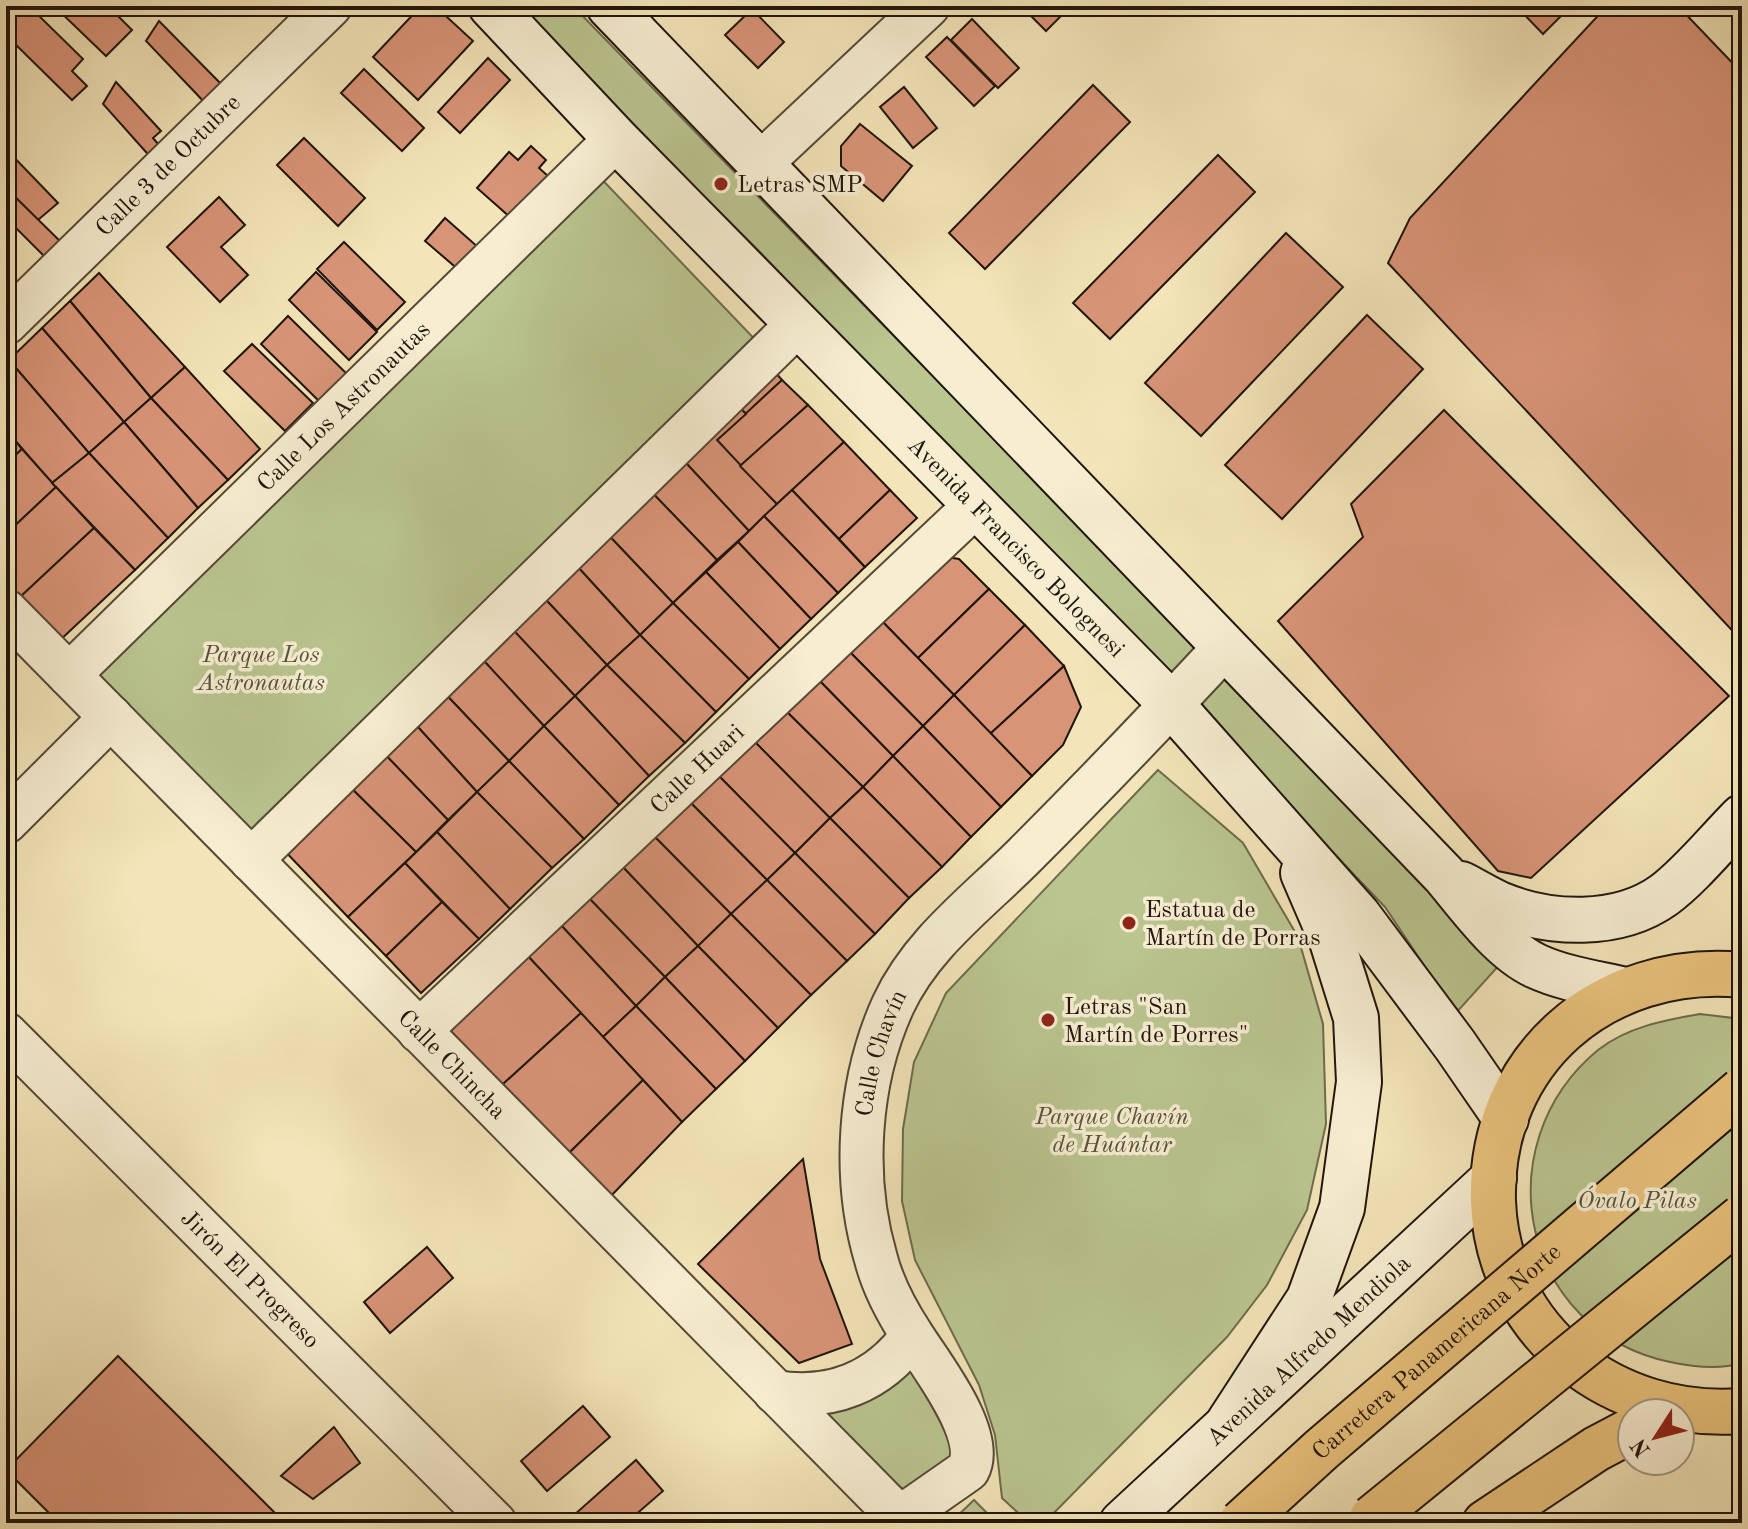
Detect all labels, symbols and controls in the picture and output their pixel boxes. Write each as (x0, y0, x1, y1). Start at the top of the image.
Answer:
street label: Calle 3 de Octubre (92, 91, 246, 242)
place label: Letras SMP (737, 174, 863, 198)
marker: Letras SMP (712, 175, 730, 193)
street label: Calle Los Astronautas (254, 318, 436, 497)
street label: Avenida Francisco Bolognesi (902, 433, 1128, 663)
park label: Parque Los Astronautas (195, 644, 325, 696)
street label: Calle Huari (647, 721, 749, 820)
place label: Estatua de Martín de Porras (1145, 899, 1321, 951)
marker: Estatua de Martín de Porras (1120, 914, 1138, 932)
street label: Calle Chavín (854, 987, 912, 1118)
place label: Letras "San Martín de Porres" (1064, 996, 1248, 1048)
street label: Calle Chincha (392, 1006, 510, 1125)
marker: Letras "San Martín de Porres" (1039, 1011, 1057, 1029)
park label: Parque Chavín de Huántar (1034, 1106, 1189, 1158)
park label: Óvalo Pilas (1577, 1185, 1697, 1214)
street label: Jirón El Progreso (175, 1206, 323, 1354)
street label: Carretera Panamericana Norte (1309, 1240, 1566, 1465)
street label: Avenida Alfredo Mendiola (1203, 1252, 1416, 1452)
north arrow (1616, 1397, 1696, 1477)
text: N (1627, 1434, 1655, 1461)

